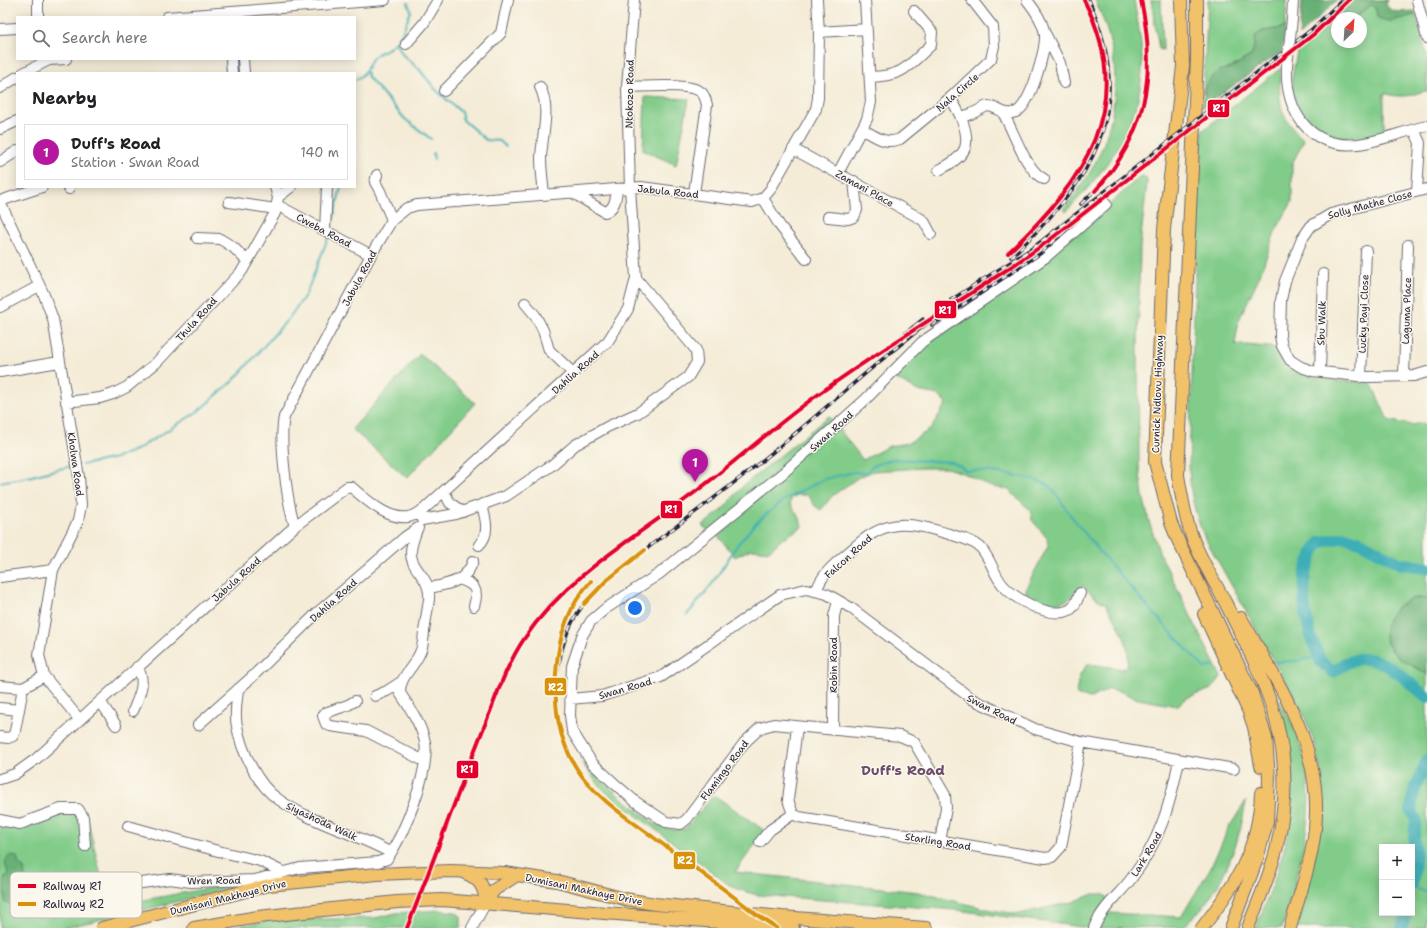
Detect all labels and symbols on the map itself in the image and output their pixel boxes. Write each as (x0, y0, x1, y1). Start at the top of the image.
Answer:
north arrow (1331, 12, 1367, 48)
street label: Ntokozo Road (622, 59, 637, 129)
street label: Nala Circle (933, 70, 982, 115)
line badge: R1 (1207, 99, 1230, 118)
text: R1 (1213, 101, 1225, 116)
street label: Zamani Place (833, 167, 896, 210)
street label: Jabula Road (637, 182, 700, 201)
street label: Solly Mathe Close (1327, 187, 1414, 222)
street label: Cweba Road (294, 210, 354, 251)
street label: Jabula Road (339, 247, 380, 308)
street label: Lucky Payi Close (1356, 274, 1371, 354)
street label: Laguma Place (1399, 277, 1414, 345)
street label: Thula Road (173, 294, 220, 344)
line badge: R1 (934, 300, 957, 319)
street label: Sbu Walk (1314, 300, 1329, 346)
text: R1 (939, 303, 951, 318)
street label: Curnick Ndlovu Highway (1149, 334, 1166, 453)
street label: Dahlia Road (549, 347, 602, 397)
street label: Swan Road (807, 408, 856, 454)
street label: Kholwa Road (65, 431, 87, 498)
pin: 1 (682, 449, 708, 482)
line badge: R1 (660, 500, 683, 519)
text: R1 (665, 502, 677, 517)
street label: Falcon Road (822, 531, 875, 581)
street label: Jabula Road (209, 553, 264, 605)
street label: Dahlia Road (307, 575, 360, 625)
your location (625, 598, 645, 618)
street label: Robin Road (827, 636, 840, 693)
street label: Swan Road (597, 675, 654, 702)
line badge: R2 (544, 677, 567, 696)
text: R2 (548, 680, 564, 695)
street label: Swan Road (965, 691, 1020, 728)
street label: Flamingo Road (697, 737, 752, 803)
line badge: R1 (456, 760, 479, 779)
district label: Duff's Road (861, 761, 945, 779)
text: R1 (461, 762, 473, 777)
street label: Siyashoda Walk (284, 799, 360, 844)
street label: Lark Road (1128, 829, 1165, 879)
street label: Starling Road (904, 830, 972, 853)
line badge: R2 (673, 851, 696, 870)
text: R2 (677, 853, 693, 868)
street label: Dumisani Makhaye Drive (524, 871, 644, 908)
legend (10, 872, 142, 918)
street label: Wren Road (187, 874, 242, 887)
street label: Dumisani Makhaye Drive (169, 877, 288, 918)
text: Railway R1 (43, 879, 102, 894)
text: Railway R2 (43, 897, 104, 912)

